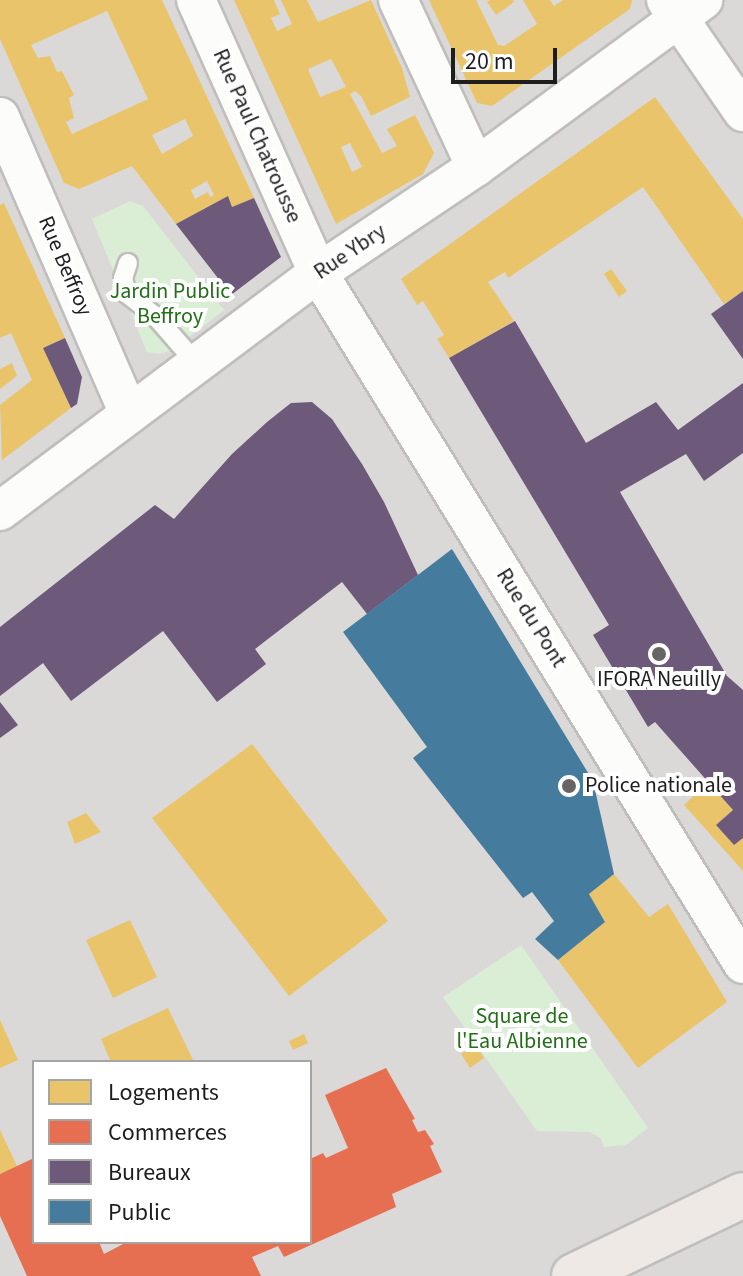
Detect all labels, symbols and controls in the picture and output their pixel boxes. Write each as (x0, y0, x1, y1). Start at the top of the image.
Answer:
scale bar (455, 32, 561, 82)
text: 20 m (465, 44, 514, 79)
street label: Rue Paul Chatrousse (207, 45, 307, 227)
street label: Rue Beffroy (32, 212, 98, 320)
street label: Rue Ybry (309, 218, 391, 286)
park label: Jardin Public Beffroy (110, 278, 230, 330)
street label: Rue du Pont (490, 564, 572, 672)
marker: IFORA Neuilly (650, 645, 668, 663)
place label: IFORA Neuilly (597, 667, 721, 693)
place label: Police nationale (585, 773, 732, 799)
marker: Police nationale (560, 777, 578, 795)
park label: Square de l'Eau Albienne (456, 1003, 588, 1054)
legend (32, 1060, 312, 1244)
text: Logements (108, 1075, 219, 1110)
text: Commerces (108, 1115, 227, 1150)
text: Bureaux (108, 1155, 191, 1190)
text: Public (108, 1195, 171, 1230)

